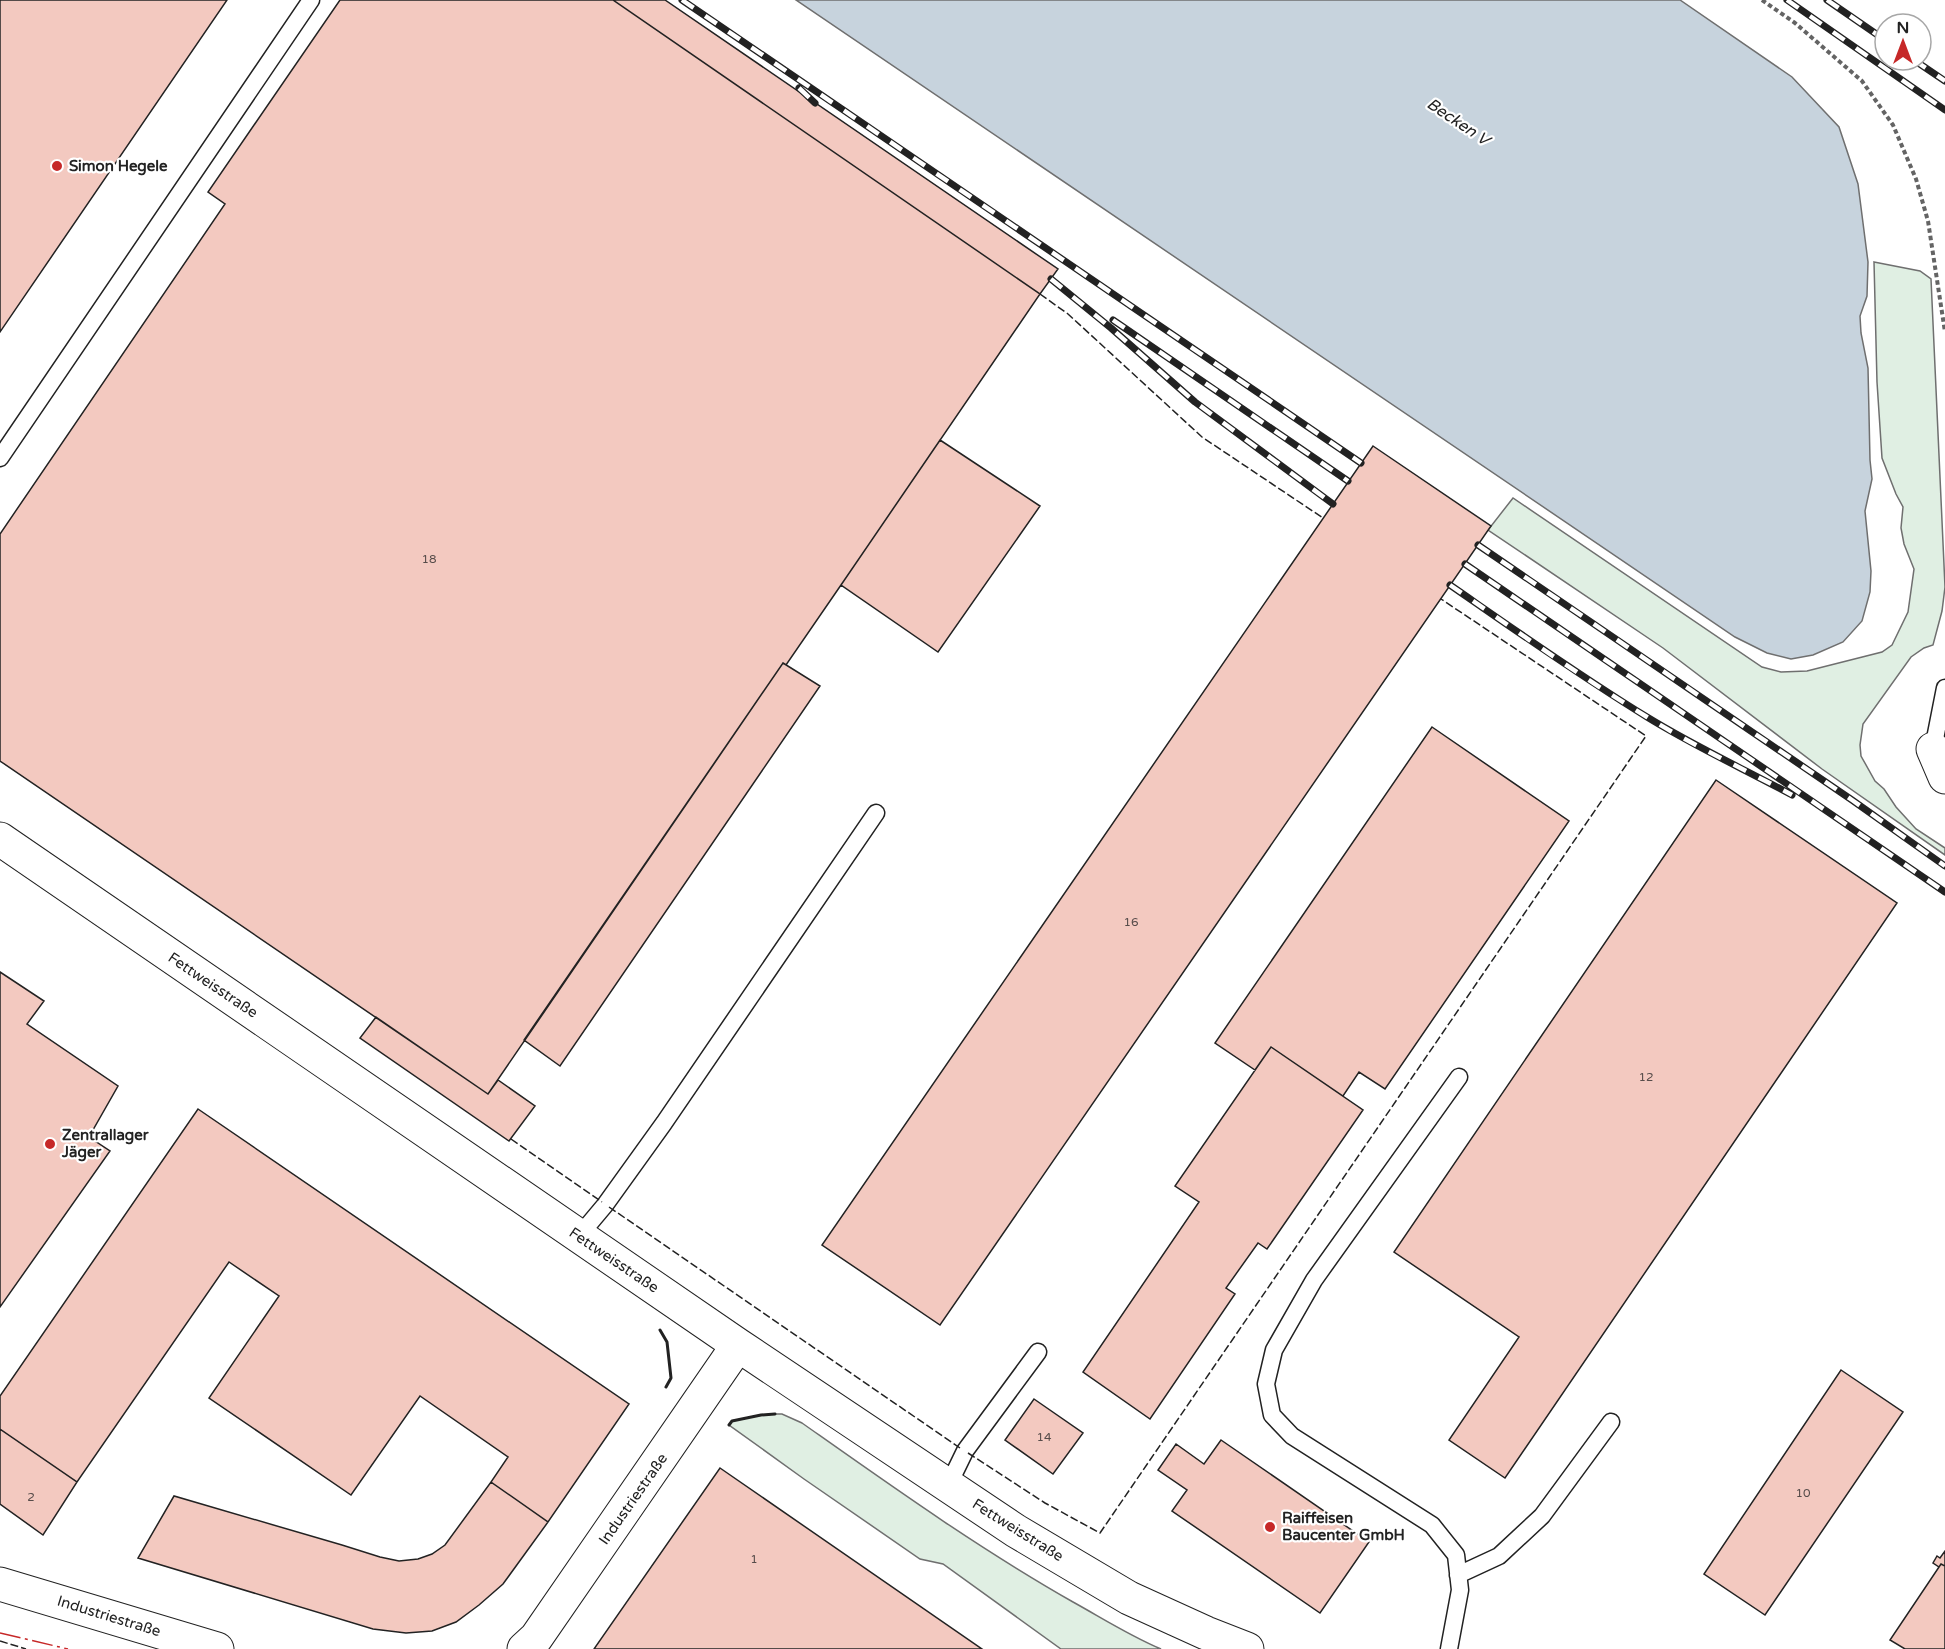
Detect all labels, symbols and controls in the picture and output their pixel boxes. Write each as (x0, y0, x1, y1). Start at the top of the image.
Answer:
north arrow (1873, 12, 1933, 72)
text: N (1897, 18, 1909, 38)
water label: Becken V (1423, 94, 1496, 152)
place label: Simon Hegele (69, 157, 168, 176)
marker: Simon Hegele (50, 159, 64, 173)
house number: 18 (421, 552, 437, 566)
house number: 16 (1123, 915, 1139, 929)
street label: Fettweisstraße (165, 948, 261, 1022)
house number: 12 (1638, 1070, 1654, 1084)
place label: Zentrallager Jäger (61, 1126, 149, 1162)
marker: Zentrallager Jäger (43, 1137, 57, 1151)
street label: Fettweisstraße (566, 1223, 662, 1297)
house number: 14 (1036, 1430, 1052, 1444)
street label: Industriestraße (595, 1450, 671, 1548)
house number: 10 (1795, 1486, 1811, 1500)
house number: 2 (27, 1490, 35, 1504)
street label: Fettweisstraße (969, 1495, 1067, 1565)
place label: Raiffeisen Baucenter GmbH (1282, 1509, 1405, 1544)
marker: Raiffeisen Baucenter GmbH (1263, 1520, 1277, 1534)
house number: 1 (750, 1552, 758, 1566)
street label: Industriestraße (55, 1592, 163, 1640)

